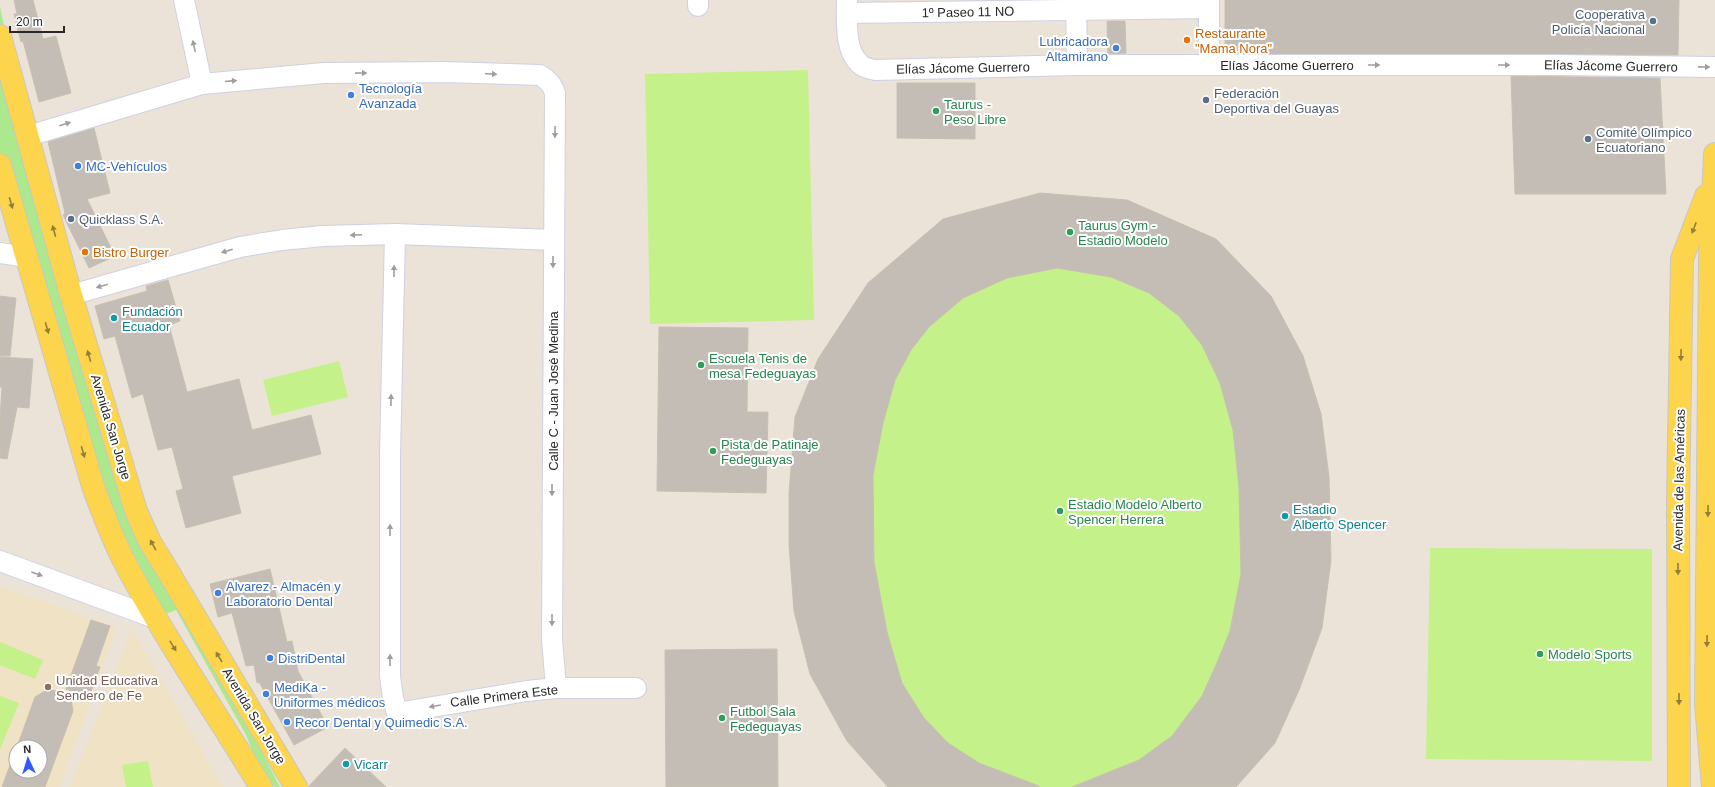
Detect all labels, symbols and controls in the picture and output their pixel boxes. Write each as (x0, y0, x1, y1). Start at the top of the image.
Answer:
street label: 1º Paseo 11 NO (922, 4, 1014, 20)
place label: Cooperativa Policía Nacional (1552, 7, 1646, 37)
scale bar (10, 8, 64, 34)
text: 20 m (16, 15, 43, 29)
marker: Cooperativa Policía Nacional (1648, 16, 1658, 26)
place label: Restaurante "Mama Nora" (1195, 26, 1273, 56)
place label: Lubricadora Altamirano (1039, 34, 1109, 64)
marker: Restaurante "Mama Nora" (1182, 35, 1192, 45)
one-way arrow (190, 39, 196, 52)
marker: Lubricadora Altamirano (1111, 43, 1121, 53)
street label: Elías Jácome Guerrero (1544, 57, 1678, 75)
street label: Elías Jácome Guerrero (1220, 58, 1354, 73)
street label: Elías Jácome Guerrero (896, 59, 1030, 77)
one-way arrow (1368, 62, 1381, 68)
one-way arrow (1498, 62, 1511, 68)
one-way arrow (1698, 64, 1711, 70)
one-way arrow (355, 70, 368, 76)
one-way arrow (485, 70, 497, 77)
one-way arrow (225, 78, 237, 85)
place label: Tecnología Avanzada (359, 81, 423, 111)
place label: Federación Deportiva del Guayas (1214, 86, 1340, 116)
marker: Tecnología Avanzada (346, 90, 356, 100)
marker: Federación Deportiva del Guayas (1201, 95, 1211, 105)
place label: Taurus - Peso Libre (944, 97, 1006, 127)
marker: Taurus - Peso Libre (931, 106, 941, 116)
one-way arrow (59, 121, 71, 127)
place label: Comité Olímpico Ecuatoriano (1596, 125, 1692, 155)
one-way arrow (551, 126, 558, 138)
marker: Comité Olímpico Ecuatoriano (1583, 134, 1593, 144)
place label: MC-Vehículos (86, 159, 167, 174)
marker: MC-Vehículos (73, 161, 83, 171)
one-way arrow (8, 197, 14, 209)
place label: Quicklass S.A. (79, 212, 164, 227)
marker: Quicklass S.A. (66, 214, 76, 224)
place label: Taurus Gym - Estadio Modelo (1078, 218, 1168, 248)
one-way arrow (1691, 222, 1697, 234)
one-way arrow (51, 225, 57, 237)
marker: Taurus Gym - Estadio Modelo (1065, 227, 1075, 237)
one-way arrow (350, 232, 362, 239)
place label: Bistro Burger (93, 245, 170, 260)
marker: Bistro Burger (80, 247, 90, 257)
one-way arrow (221, 248, 233, 254)
one-way arrow (550, 256, 556, 269)
one-way arrow (391, 264, 397, 277)
one-way arrow (96, 283, 108, 289)
place label: Fundación Ecuador (122, 304, 183, 334)
street label: Calle C - Juan José Medina (546, 310, 561, 471)
marker: Fundación Ecuador (109, 313, 119, 323)
one-way arrow (44, 321, 50, 334)
one-way arrow (1678, 349, 1684, 362)
one-way arrow (86, 350, 92, 362)
place label: Escuela Tenis de mesa Fedeguayas (709, 351, 816, 381)
marker: Escuela Tenis de mesa Fedeguayas (696, 360, 706, 370)
street label: Avenida San Jorge (88, 372, 134, 482)
one-way arrow (388, 393, 394, 406)
street label: Avenida de las Américas (1670, 408, 1688, 551)
place label: Pista de Patinaje Fedeguayas (721, 437, 819, 467)
marker: Pista de Patinaje Fedeguayas (708, 446, 718, 456)
one-way arrow (80, 447, 86, 459)
one-way arrow (549, 484, 555, 497)
place label: Estadio Modelo Alberto Spencer Herrera (1068, 497, 1202, 527)
place label: Estadio Alberto Spencer (1293, 502, 1387, 532)
one-way arrow (1705, 505, 1711, 518)
marker: Estadio Modelo Alberto Spencer Herrera (1055, 506, 1065, 516)
marker: Estadio Alberto Spencer (1280, 511, 1290, 521)
one-way arrow (387, 523, 393, 536)
one-way arrow (149, 540, 156, 551)
one-way arrow (1675, 563, 1681, 576)
one-way arrow (31, 572, 43, 578)
place label: Alvarez - Almacén y Laboratorio Dental (226, 579, 341, 609)
marker: Alvarez - Almacén y Laboratorio Dental (213, 588, 223, 598)
one-way arrow (549, 614, 555, 627)
one-way arrow (1704, 635, 1710, 648)
one-way arrow (169, 641, 177, 651)
place label: Modelo Sports (1548, 647, 1632, 662)
marker: Modelo Sports (1535, 649, 1545, 659)
place label: DistriDental (278, 651, 345, 666)
one-way arrow (215, 652, 223, 662)
marker: DistriDental (265, 653, 275, 663)
one-way arrow (387, 653, 393, 666)
street label: Avenida San Jorge (219, 665, 289, 767)
place label: Unidad Educativa Sendero de Fe (56, 673, 159, 703)
place label: MediKa - Uniformes médicos (274, 680, 386, 710)
marker: Unidad Educativa Sendero de Fe (43, 682, 53, 692)
street label: Calle Primera Este (449, 682, 559, 710)
marker: MediKa - Uniformes médicos (261, 689, 271, 699)
one-way arrow (1676, 693, 1682, 706)
one-way arrow (429, 703, 441, 709)
place label: Futbol Sala Fedeguayas (730, 704, 802, 734)
marker: Futbol Sala Fedeguayas (717, 713, 727, 723)
place label: Recor Dental y Quimedic S.A. (295, 715, 468, 730)
marker: Recor Dental y Quimedic S.A. (282, 717, 292, 727)
north arrow (8, 739, 48, 779)
text: N (23, 743, 32, 755)
place label: Vicarr (354, 757, 388, 772)
marker: Vicarr (341, 759, 351, 769)

